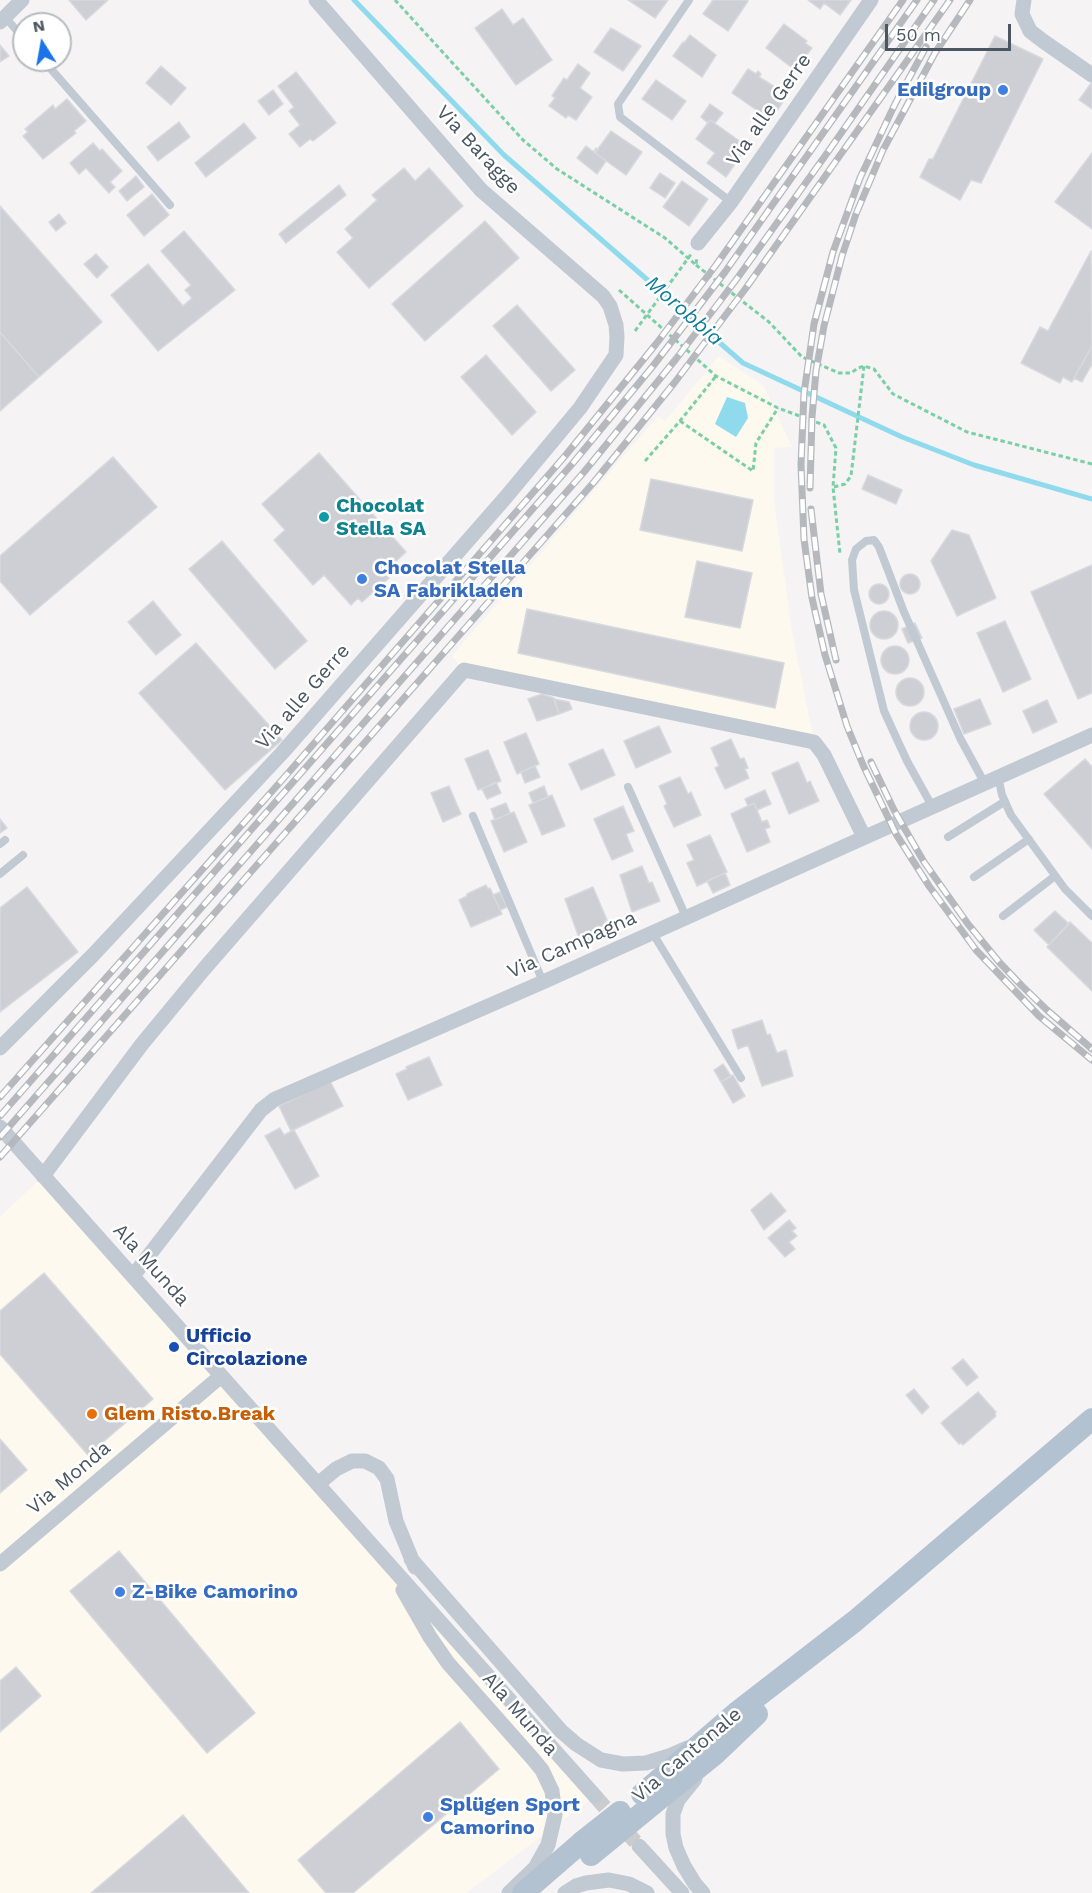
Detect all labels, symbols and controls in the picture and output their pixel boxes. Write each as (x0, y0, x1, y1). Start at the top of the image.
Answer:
north arrow (12, 12, 72, 72)
scale bar (888, 12, 1014, 50)
text: N (31, 15, 46, 36)
text: 50 m (896, 24, 941, 45)
street label: Via alle Gerre (721, 49, 817, 171)
place label: Edilgroup (897, 78, 991, 102)
marker: Edilgroup (996, 83, 1010, 97)
street label: Via Baragge (431, 101, 525, 199)
water label: Morobbia (640, 271, 728, 351)
place label: Chocolat Stella SA (336, 494, 426, 541)
marker: Chocolat Stella SA (317, 510, 331, 524)
place label: Chocolat Stella SA Fabrikladen (374, 556, 526, 603)
marker: Chocolat Stella SA Fabrikladen (355, 572, 369, 586)
street label: Via alle Gerre (251, 639, 355, 755)
street label: Via Campagna (504, 906, 640, 984)
street label: Ala Munda (108, 1219, 194, 1311)
place label: Ufficio Circolazione (186, 1324, 308, 1371)
marker: Ufficio Circolazione (167, 1340, 181, 1354)
place label: Glem Risto.Break (104, 1402, 275, 1426)
marker: Glem Risto.Break (85, 1407, 99, 1421)
street label: Via Monda (22, 1436, 116, 1520)
place label: Z-Bike Camorino (132, 1580, 298, 1604)
marker: Z-Bike Camorino (113, 1585, 127, 1599)
street label: Ala Munda (477, 1667, 563, 1761)
street label: Via Cantonale (627, 1702, 747, 1808)
place label: Splügen Sport Camorino (440, 1793, 580, 1840)
marker: Splügen Sport Camorino (421, 1810, 435, 1824)

